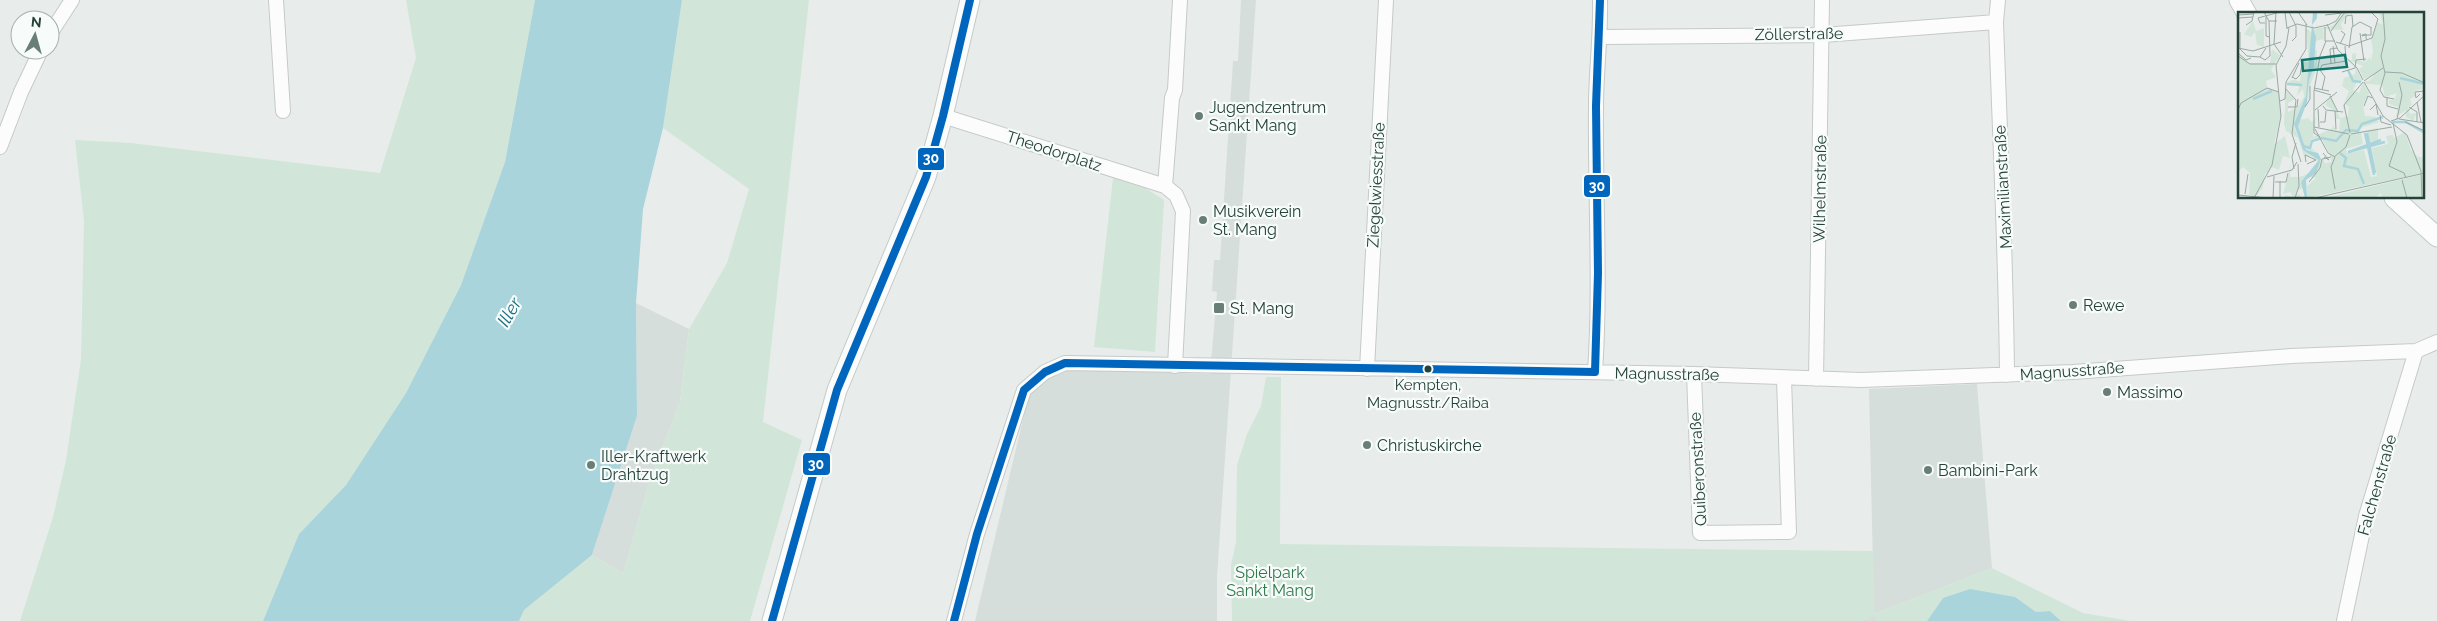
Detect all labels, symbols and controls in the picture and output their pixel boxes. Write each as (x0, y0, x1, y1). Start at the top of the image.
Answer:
north arrow (10, 10, 60, 60)
inset map (2238, 12, 2424, 199)
text: N (30, 14, 43, 31)
street label: Zöllerstraße (1755, 24, 1843, 44)
place label: Jugendzentrum Sankt Mang (1209, 98, 1326, 135)
marker: Jugendzentrum Sankt Mang (1193, 110, 1205, 122)
street label: Ziegelwiesstraße (1363, 122, 1389, 248)
street label: Maximilianstraße (1990, 125, 2016, 249)
street label: Theodorplatz (1004, 127, 1104, 175)
street label: Wilhelmstraße (1810, 135, 1830, 243)
line badge: 30 (917, 147, 945, 171)
text: 30 (923, 150, 939, 166)
line badge: 30 (1583, 174, 1611, 198)
text: 30 (1589, 178, 1605, 194)
place label: Musikverein St. Mang (1213, 202, 1301, 239)
marker: Musikverein St. Mang (1197, 214, 1209, 226)
water label: Iller (492, 293, 526, 330)
place label: Rewe (2083, 296, 2124, 315)
place label: St. Mang (1230, 299, 1294, 318)
marker: Rewe (2067, 299, 2079, 311)
marker: St. Mang (1212, 301, 1226, 315)
street label: Magnusstraße (2019, 358, 2125, 384)
marker: Kempten, Magnusstr./Raiba (1423, 364, 1433, 374)
street label: Magnusstraße (1614, 364, 1720, 384)
place label: Kempten, Magnusstr./Raiba (1367, 376, 1489, 412)
place label: Massimo (2117, 383, 2183, 402)
marker: Massimo (2101, 386, 2113, 398)
street label: Quiberonstraße (1686, 412, 1710, 526)
street label: Falchenstraße (2354, 432, 2400, 538)
place label: Christuskirche (1377, 436, 1482, 455)
marker: Christuskirche (1361, 439, 1373, 451)
place label: Iller-Kraftwerk Drahtzug (601, 447, 707, 484)
line badge: 30 (802, 452, 831, 476)
text: 30 (808, 456, 824, 472)
marker: Iller-Kraftwerk Drahtzug (585, 459, 597, 471)
place label: Bambini-Park (1938, 461, 2038, 480)
marker: Bambini-Park (1922, 464, 1934, 476)
park label: Spielpark Sankt Mang (1226, 563, 1314, 600)

